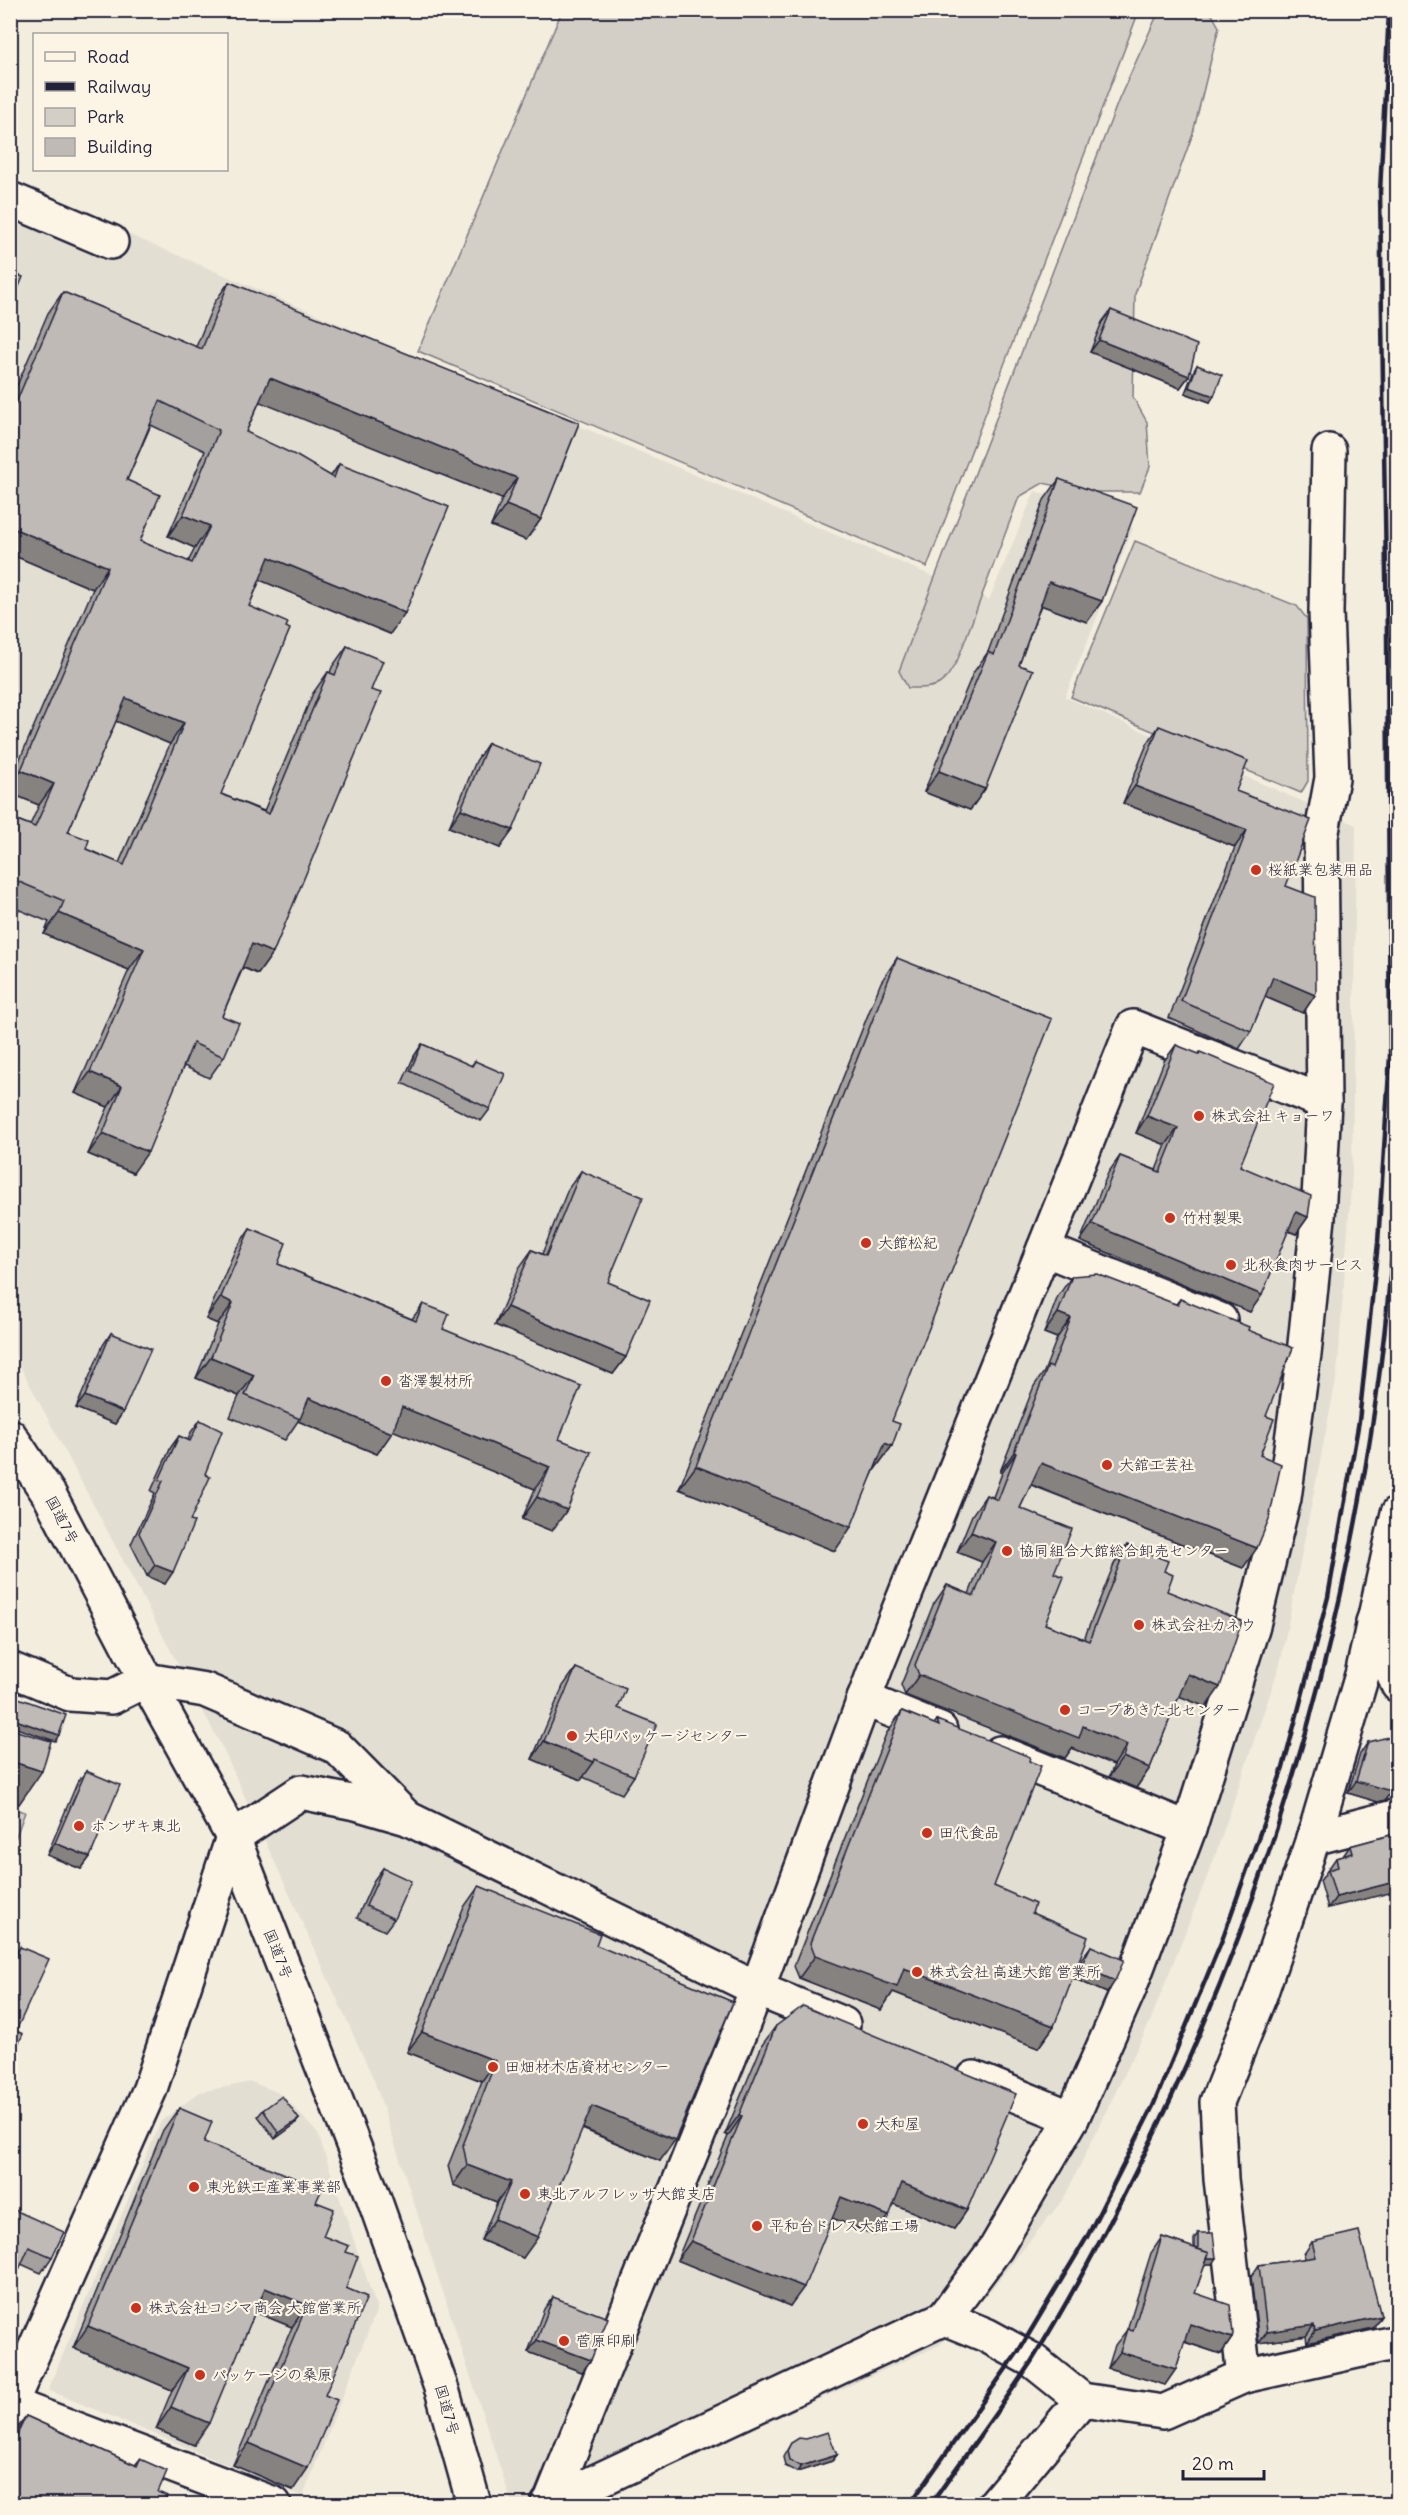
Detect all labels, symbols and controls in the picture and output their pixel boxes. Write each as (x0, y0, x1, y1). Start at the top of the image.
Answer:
legend (33, 33, 228, 171)
text: Road (87, 45, 130, 68)
text: Railway (87, 75, 151, 98)
text: Park (87, 105, 124, 128)
text: Building (87, 135, 152, 158)
place label: 桜紙業包装用品 (1268, 860, 1373, 879)
marker: 桜紙業包装用品 (1249, 863, 1263, 877)
place label: 株式会社 キョーワ (1211, 1106, 1335, 1125)
marker: 株式会社 キョーワ (1192, 1109, 1206, 1123)
place label: 竹村製果 (1182, 1208, 1242, 1227)
marker: 竹村製果 (1163, 1211, 1177, 1225)
place label: 大館松紀 (878, 1233, 938, 1252)
marker: 大館松紀 (859, 1236, 873, 1250)
place label: 北秋食肉サービス (1243, 1255, 1363, 1274)
marker: 北秋食肉サービス (1224, 1258, 1238, 1272)
place label: 沓澤製材所 (398, 1371, 473, 1390)
marker: 沓澤製材所 (379, 1374, 393, 1388)
place label: 大舘工芸社 (1119, 1455, 1194, 1474)
marker: 大舘工芸社 (1100, 1458, 1114, 1472)
street label: 国道7号 (42, 1492, 83, 1547)
place label: 協同組合大館総合卸売センター (1019, 1541, 1228, 1560)
marker: 協同組合大館総合卸売センター (1000, 1544, 1014, 1558)
place label: 株式会社カネウ (1151, 1615, 1256, 1634)
marker: 株式会社カネウ (1132, 1618, 1146, 1632)
place label: コープあきた北センター (1077, 1700, 1241, 1719)
marker: コープあきた北センター (1058, 1703, 1072, 1717)
place label: 大印パッケージセンター (584, 1726, 749, 1745)
marker: 大印パッケージセンター (565, 1729, 579, 1743)
place label: ホンザキ東北 (91, 1816, 181, 1835)
marker: ホンザキ東北 (72, 1819, 86, 1833)
place label: 田代食品 (939, 1823, 999, 1842)
marker: 田代食品 (920, 1826, 934, 1840)
street label: 国道7号 (260, 1926, 297, 1982)
place label: 株式会社 高速大館 営業所 (929, 1962, 1101, 1981)
marker: 株式会社 高速大館 営業所 (910, 1965, 924, 1979)
place label: 田畑材木店資材センター (505, 2057, 669, 2076)
marker: 田畑材木店資材センター (486, 2060, 500, 2074)
place label: 大和屋 (875, 2114, 920, 2133)
marker: 大和屋 (856, 2117, 870, 2131)
place label: 東光鉄工産業事業部 (206, 2177, 341, 2196)
marker: 東光鉄工産業事業部 (187, 2180, 201, 2194)
place label: 東北アルフレッサ大館支店 (537, 2184, 716, 2203)
marker: 東北アルフレッサ大館支店 (518, 2187, 532, 2201)
place label: 平和台ドレス大館工場 (769, 2216, 919, 2235)
marker: 平和台ドレス大館工場 (750, 2219, 764, 2233)
place label: 株式会社コジマ商会 大館営業所 (148, 2298, 362, 2317)
marker: 株式会社コジマ商会 大館営業所 (129, 2301, 143, 2315)
place label: 菅原印刷 (576, 2331, 636, 2350)
marker: 菅原印刷 (557, 2334, 571, 2348)
place label: パッケージの桑原 (212, 2365, 332, 2384)
marker: パッケージの桑原 (193, 2368, 207, 2382)
street label: 国道7号 (431, 2382, 464, 2438)
scale bar (1183, 2443, 1264, 2481)
text: 20 m (1192, 2452, 1234, 2475)

